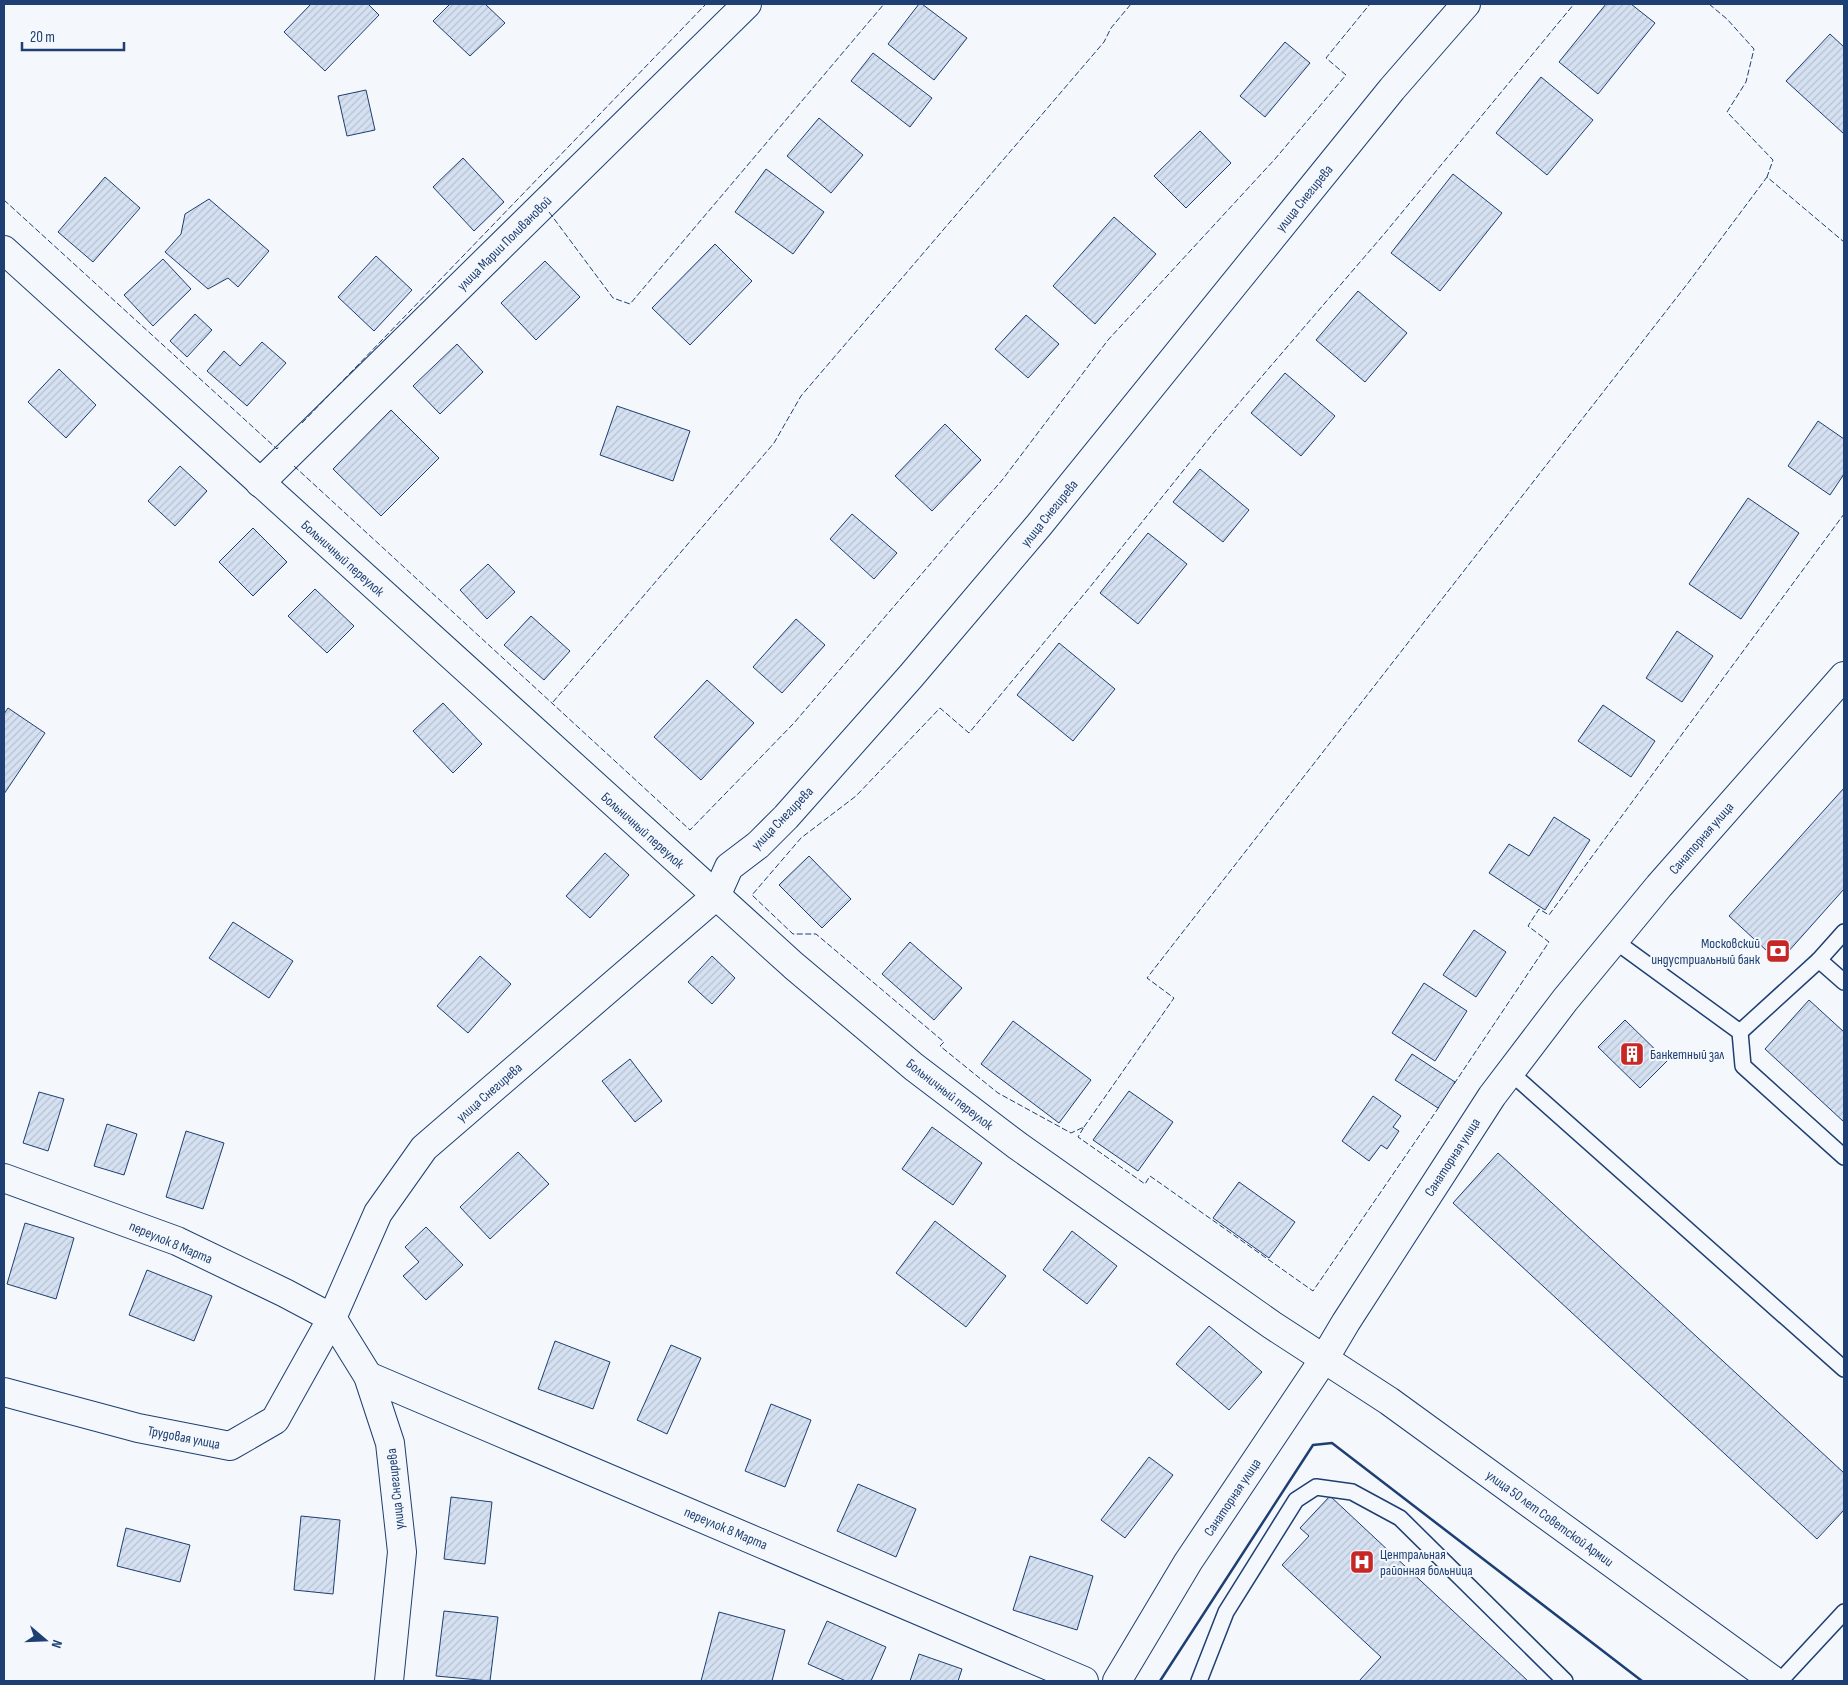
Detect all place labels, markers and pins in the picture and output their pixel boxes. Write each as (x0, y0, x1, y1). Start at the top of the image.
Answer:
place label: Московский индустриальный банк (1651, 935, 1761, 968)
bank icon: Московский индустриальный банк (1765, 938, 1791, 964)
building icon: Банкетный зал (1619, 1041, 1645, 1067)
place label: Банкетный зал (1650, 1046, 1724, 1063)
place label: Центральная районная больница (1380, 1546, 1473, 1579)
hospital icon: Центральная районная больница (1349, 1549, 1375, 1575)

